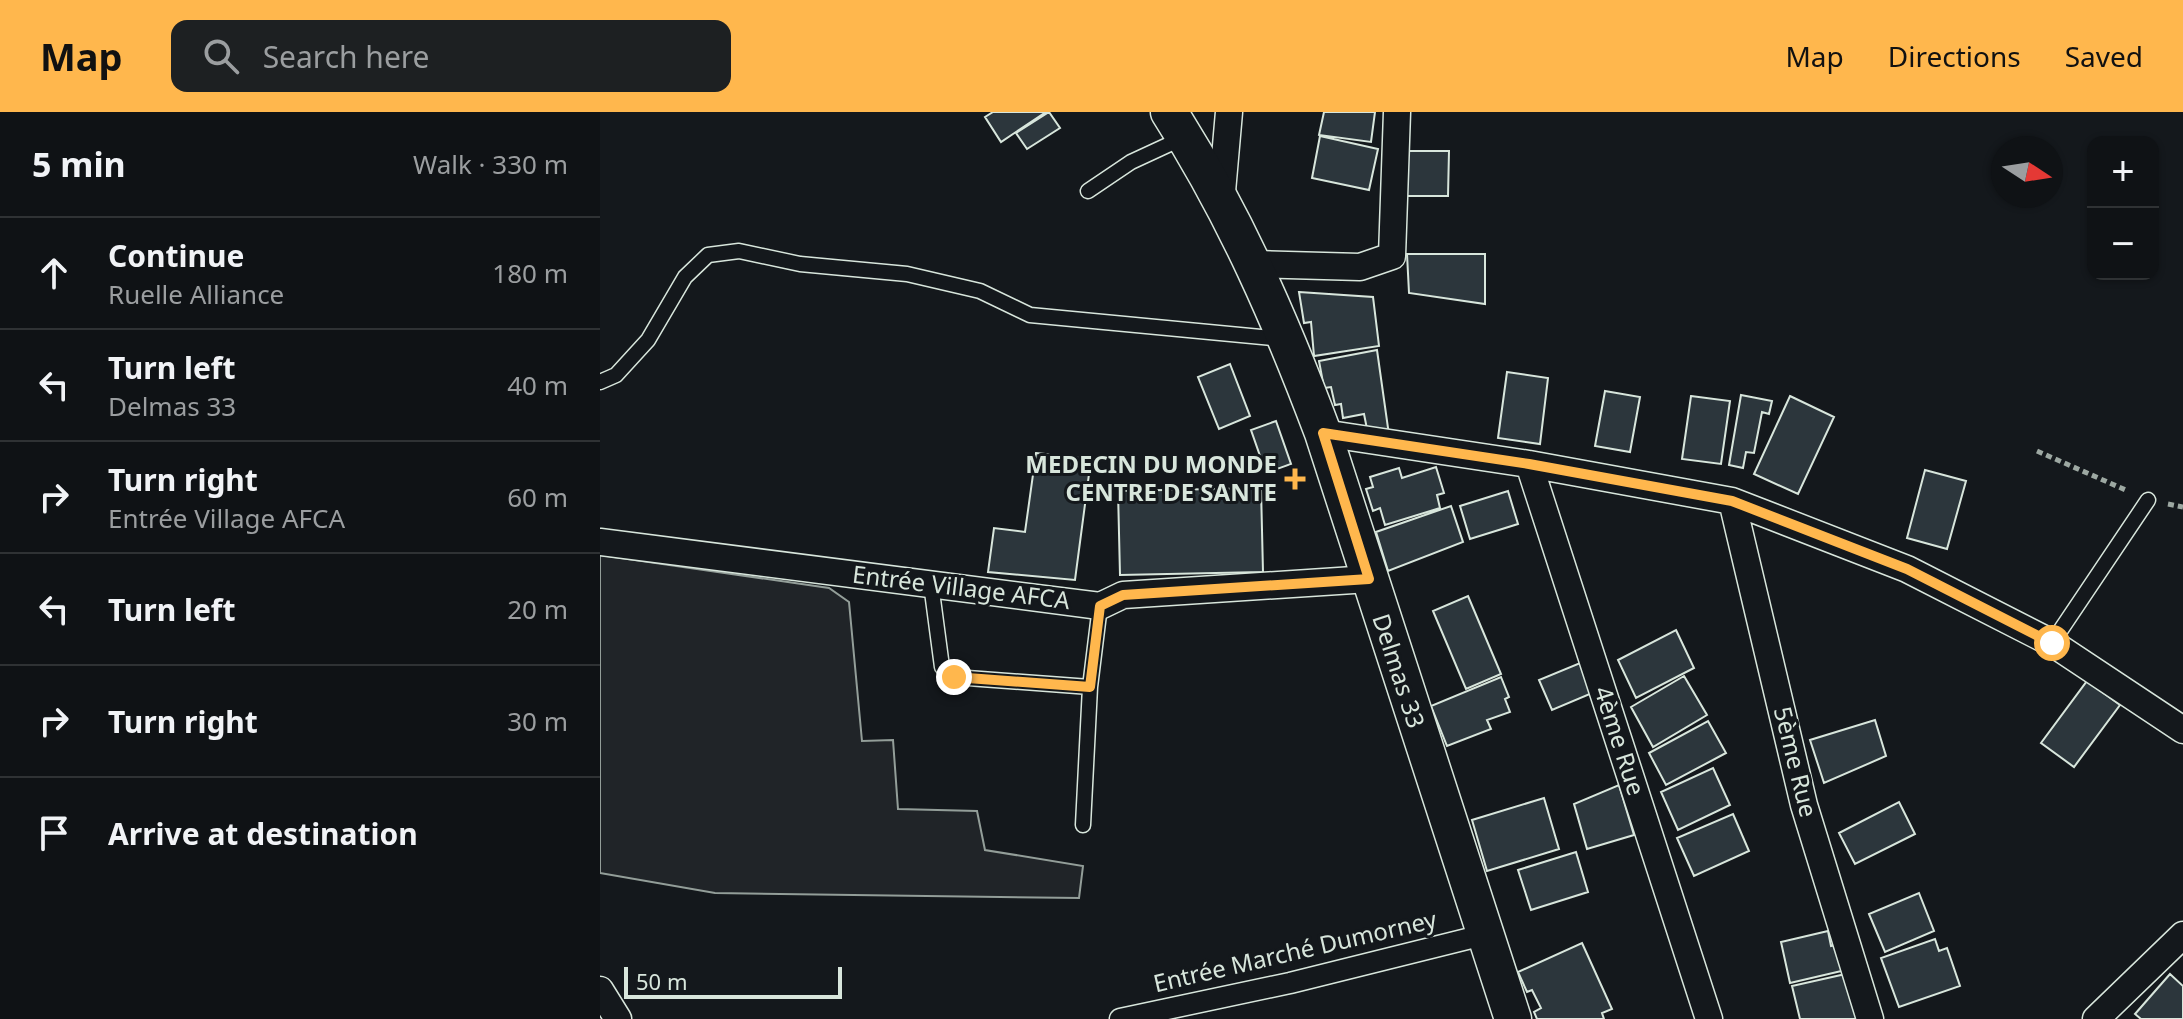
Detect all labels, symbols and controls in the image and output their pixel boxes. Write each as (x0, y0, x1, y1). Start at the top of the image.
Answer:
search box (171, 20, 731, 92)
text: Map (40, 30, 123, 82)
icon: search (199, 34, 243, 78)
text: Search here (263, 36, 430, 77)
text: Map (1785, 37, 1844, 75)
text: Directions (1888, 37, 2021, 75)
text: Saved (2065, 37, 2143, 75)
north arrow (1991, 136, 2063, 208)
map controls (2087, 136, 2159, 280)
button: + (2087, 136, 2159, 208)
text: 5 min (32, 141, 126, 187)
text: Walk · 330 m (413, 146, 568, 182)
button: − (2087, 208, 2159, 280)
text: Continue (108, 235, 244, 276)
icon: ahead (32, 251, 76, 295)
text: 180 m (492, 255, 568, 291)
text: Ruelle Alliance (108, 276, 284, 312)
text: Turn left (108, 347, 236, 388)
icon: left (32, 363, 76, 407)
text: 40 m (507, 367, 568, 403)
text: Delmas 33 (108, 388, 236, 424)
place label: MEDECIN DU MONDE CENTRE DE SANTE (1025, 447, 1277, 508)
text: Turn right (108, 459, 258, 500)
marker: MEDECIN DU MONDE CENTRE DE SANTE (1284, 468, 1306, 490)
icon: right (32, 475, 76, 519)
text: 60 m (507, 479, 568, 515)
text: Entrée Village AFCA (108, 500, 345, 536)
street label: Entrée Village AFCA (851, 557, 1072, 616)
icon: left (32, 587, 76, 631)
text: Turn left (108, 589, 236, 630)
text: 20 m (507, 591, 568, 627)
street label: Delmas 33 (1365, 609, 1433, 732)
route start (2034, 625, 2070, 661)
route end (936, 659, 972, 695)
street label: 4ème Rue (1587, 682, 1654, 799)
icon: right (32, 699, 76, 743)
text: Turn right (108, 701, 258, 742)
text: 30 m (507, 703, 568, 739)
street label: 5ème Rue (1767, 703, 1826, 820)
icon: arrive (32, 811, 76, 855)
text: Arrive at destination (108, 813, 418, 854)
street label: Entrée Marché Dumorney (1150, 902, 1440, 999)
scale bar (624, 963, 842, 999)
text: 50 m (636, 966, 687, 996)

